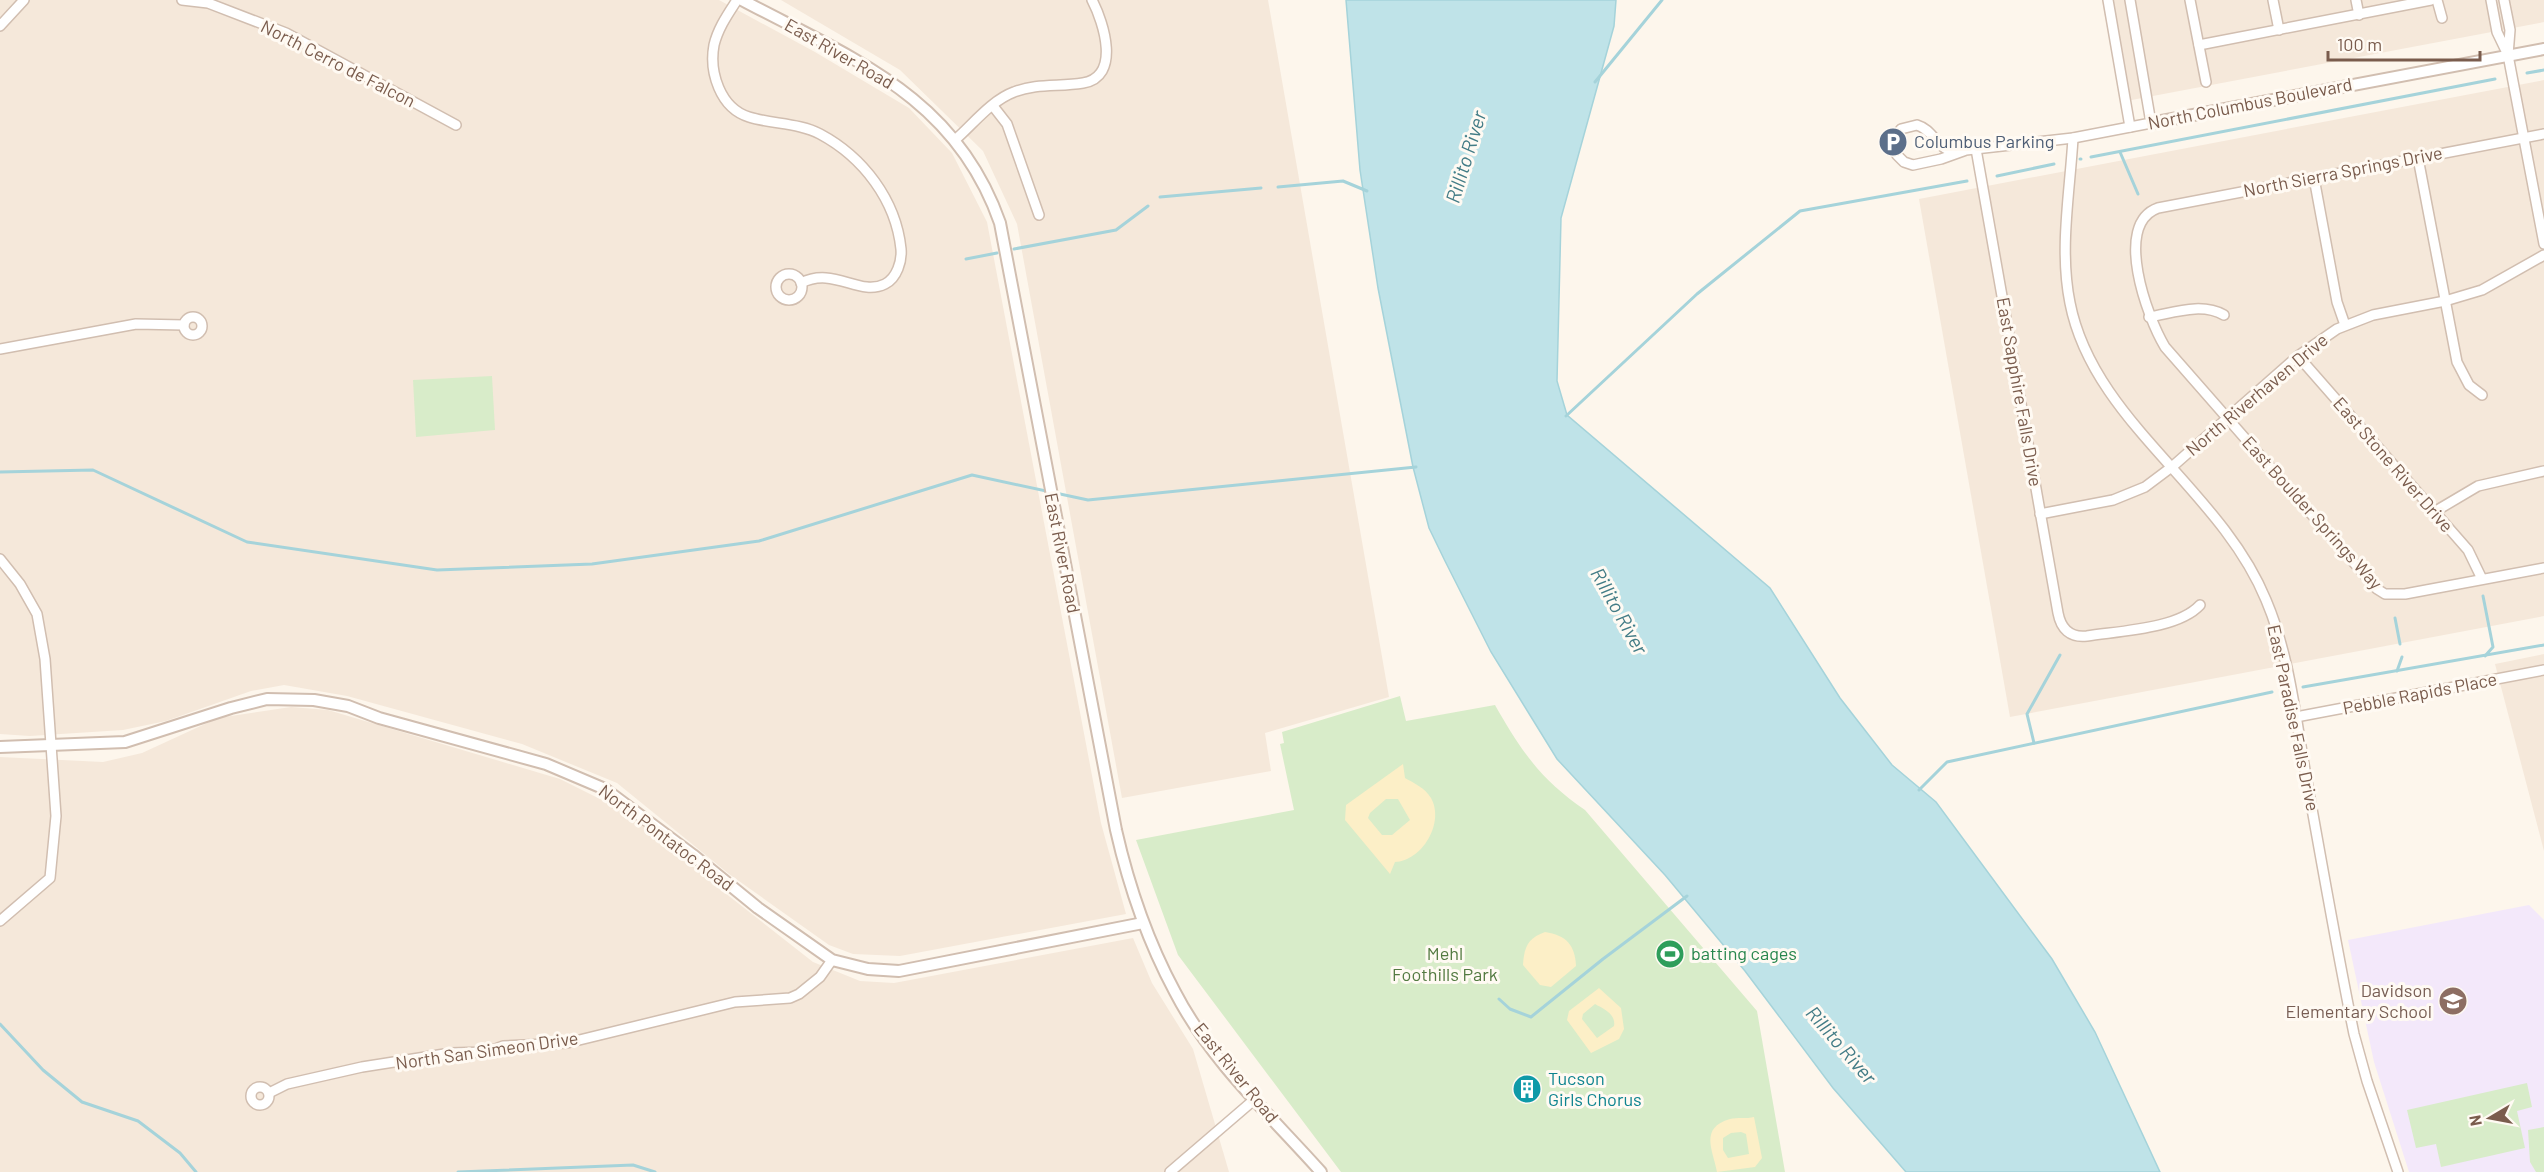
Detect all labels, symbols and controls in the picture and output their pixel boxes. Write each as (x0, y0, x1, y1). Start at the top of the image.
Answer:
street label: East River Road (781, 13, 898, 93)
street label: North Cerro de Falcon (258, 15, 419, 112)
scale bar (2328, 24, 2480, 62)
text: 100 m (2337, 33, 2382, 55)
street label: North Columbus Boulevard (2146, 72, 2354, 134)
water label: Rillito River (1440, 107, 1491, 206)
parking icon: Columbus Parking (1877, 126, 1909, 158)
place label: Columbus Parking (1914, 130, 2054, 152)
street label: North Sierra Springs Drive (2241, 141, 2444, 201)
street label: East Sapphire Falls Drive (1992, 295, 2047, 488)
street label: North Riverhaven Drive (2181, 328, 2332, 460)
street label: East Stone River Drive (2329, 392, 2458, 536)
street label: East Boulder Springs Way (2238, 431, 2387, 594)
street label: East River Road (1041, 491, 1085, 615)
water label: Rillito River (1586, 563, 1654, 659)
street label: East Paradise Falls Drive (2263, 623, 2325, 813)
street label: Pebble Rapids Place (2341, 667, 2499, 719)
street label: North Pontatoc Road (595, 779, 738, 895)
sports icon: batting cages (1654, 938, 1686, 970)
park label: Mehl Foothills Park (1392, 942, 1498, 985)
place label: batting cages (1691, 942, 1797, 964)
place label: Davidson Elementary School (2285, 979, 2432, 1022)
school or university icon: Davidson Elementary School (2437, 985, 2469, 1017)
water label: Rillito River (1802, 1001, 1883, 1089)
street label: East River Road (1190, 1018, 1284, 1127)
street label: North San Simeon Drive (394, 1026, 580, 1074)
place label: Tucson Girls Chorus (1548, 1067, 1642, 1110)
building icon: Tucson Girls Chorus (1511, 1073, 1543, 1105)
north arrow (2460, 1088, 2520, 1148)
text: N (2464, 1114, 2485, 1128)

